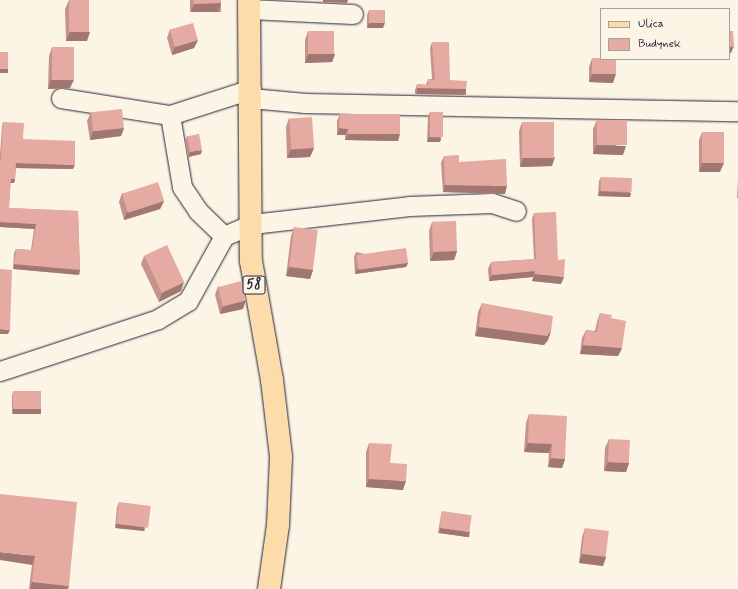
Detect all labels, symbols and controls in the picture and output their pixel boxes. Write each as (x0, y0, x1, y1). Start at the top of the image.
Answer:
legend (600, 8, 730, 60)
text: Ulica (638, 16, 664, 32)
text: Budynek (638, 36, 681, 52)
road number: 58 (242, 274, 266, 296)

